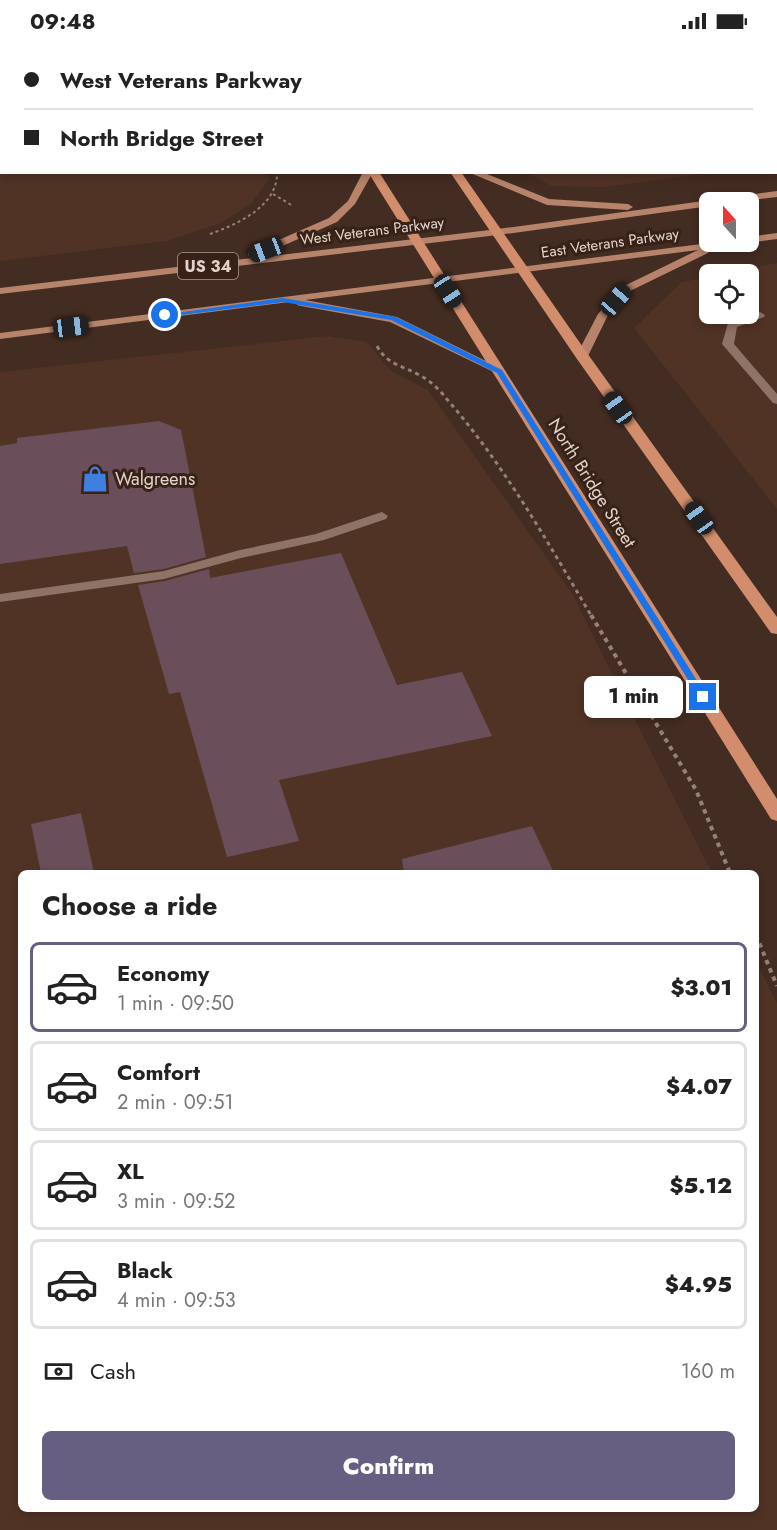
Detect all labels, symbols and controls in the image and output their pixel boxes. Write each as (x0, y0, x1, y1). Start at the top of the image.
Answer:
text: 09:48 (30, 5, 96, 37)
text: West Veterans Parkway (60, 64, 302, 96)
text: North Bridge Street (60, 122, 263, 154)
north arrow (699, 192, 759, 252)
map controls (699, 192, 759, 324)
street label: West Veterans Parkway (299, 211, 446, 251)
street label: East Veterans Parkway (540, 222, 681, 264)
car (246, 235, 286, 265)
road number: US 34 (178, 253, 238, 279)
button: locate (699, 264, 759, 324)
car (431, 271, 465, 311)
car (597, 281, 635, 319)
route start (151, 301, 178, 328)
car (52, 316, 90, 338)
car (600, 388, 636, 428)
street label: North Bridge Street (542, 413, 643, 553)
shop icon: Walgreens (80, 464, 110, 494)
place label: Walgreens (115, 466, 195, 492)
car (681, 498, 717, 538)
callout: 1 min (583, 676, 682, 718)
text: 1 min (608, 682, 659, 711)
route end (689, 683, 716, 710)
text: Choose a ride (42, 886, 217, 925)
text: Economy (117, 957, 209, 989)
icon: car (45, 960, 99, 1014)
text: $3.01 (670, 971, 732, 1003)
text: 1 min · 09:50 (117, 989, 234, 1018)
text: Comfort (117, 1056, 200, 1088)
icon: car (45, 1059, 99, 1113)
text: $4.07 (666, 1070, 732, 1102)
text: 2 min · 09:51 (117, 1088, 233, 1117)
text: XL (117, 1155, 144, 1187)
icon: car (45, 1158, 99, 1212)
text: $5.12 (669, 1169, 732, 1201)
text: 3 min · 09:52 (117, 1187, 235, 1216)
text: Black (117, 1254, 173, 1286)
icon: car (45, 1257, 99, 1311)
text: $4.95 (665, 1268, 732, 1300)
text: 4 min · 09:53 (117, 1286, 236, 1315)
icon: cash (42, 1355, 75, 1388)
text: Cash (90, 1355, 136, 1387)
text: 160 m (681, 1357, 735, 1386)
button: Confirm (42, 1431, 735, 1500)

